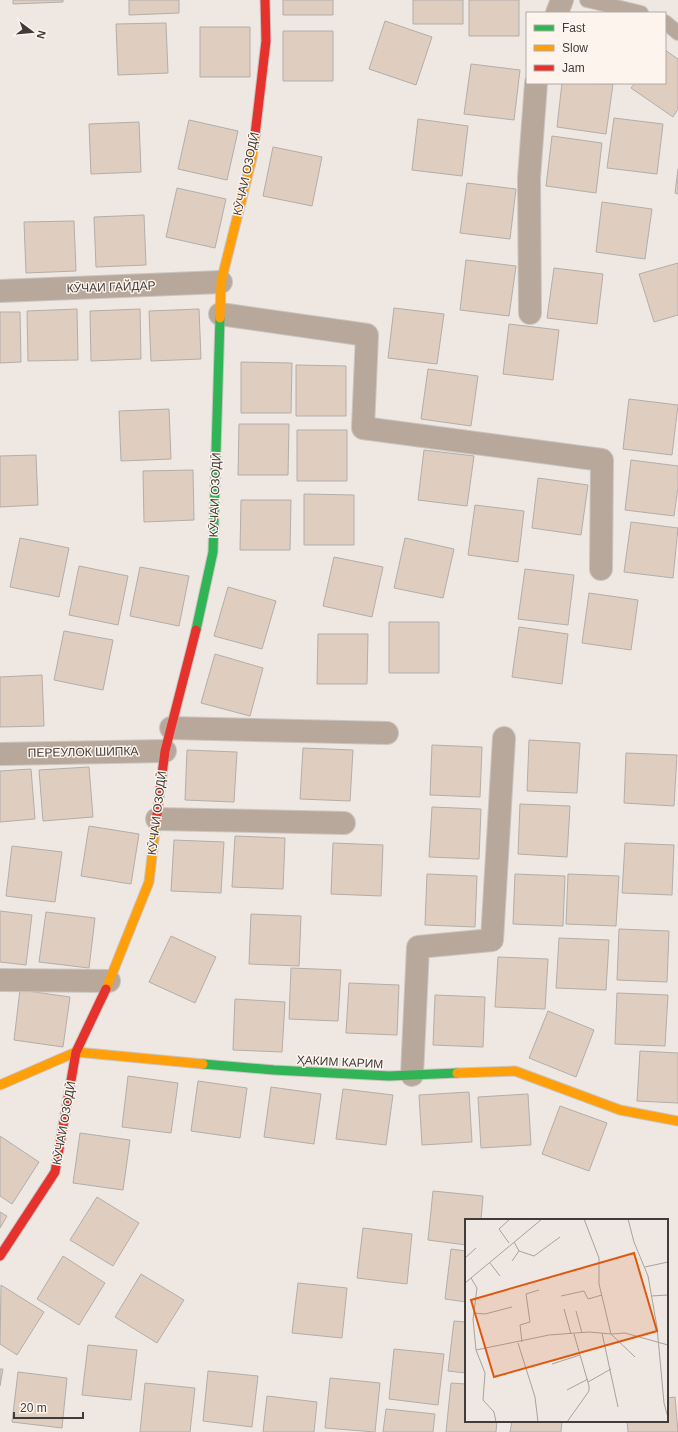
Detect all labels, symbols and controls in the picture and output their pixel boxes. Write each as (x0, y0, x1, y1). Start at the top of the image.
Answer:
north arrow (12, 12, 52, 52)
legend (526, 12, 666, 84)
text: Fast (562, 21, 586, 35)
text: N (35, 29, 48, 40)
text: Slow (562, 41, 588, 55)
text: Jam (562, 61, 585, 75)
street label: КӮЧАИ ОЗОДӢ (230, 131, 262, 217)
street label: КӮЧАИ ГАЙДАР (66, 277, 156, 296)
street label: КӮЧАИ ОЗОДӢ (207, 452, 223, 538)
street label: ПЕРЕУЛОК ШИПКА (28, 744, 138, 760)
street label: КӮЧАИ ОЗОДӢ (145, 770, 169, 856)
street label: ҲАКИМ КАРИМ (296, 1053, 384, 1071)
street label: КӮЧАИ ОЗОДӢ (50, 1080, 78, 1166)
inset map (465, 1219, 668, 1422)
scale bar (14, 1394, 83, 1420)
text: 20 m (20, 1401, 47, 1415)

